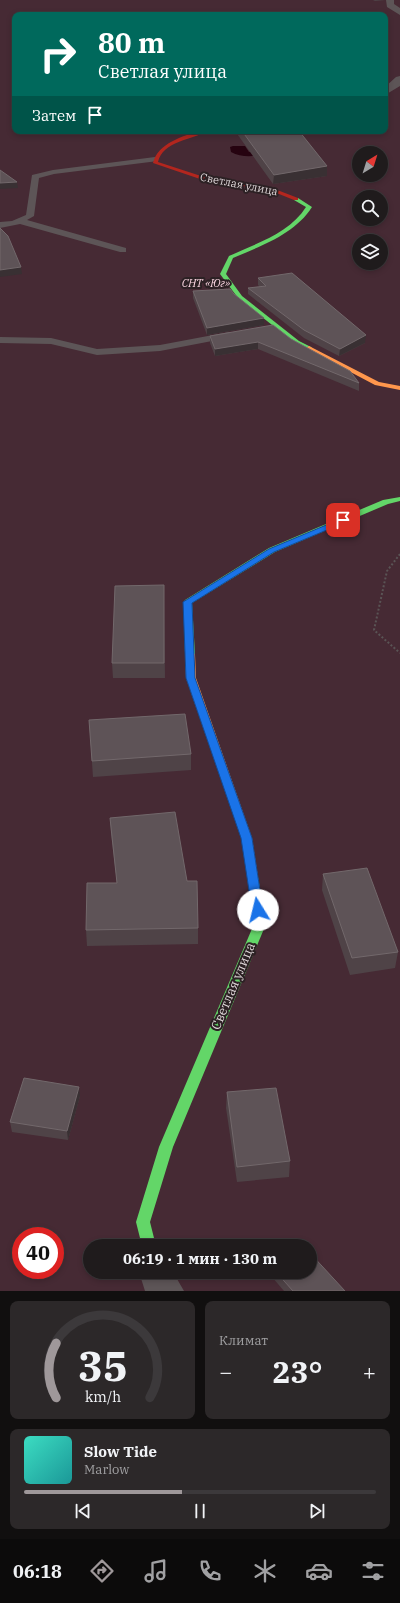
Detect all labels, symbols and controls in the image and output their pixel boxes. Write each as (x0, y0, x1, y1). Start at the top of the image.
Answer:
text: 80 m (98, 24, 165, 61)
icon: right (32, 28, 84, 80)
text: Светлая улица (98, 60, 227, 83)
icon: arrive (84, 104, 106, 126)
text: Затем (32, 106, 76, 125)
north arrow (352, 146, 388, 182)
map controls (352, 146, 388, 270)
street label: Светлая улица (199, 170, 279, 198)
button: search (352, 190, 388, 226)
button: layers (352, 234, 388, 270)
park label: СНТ «Юг» (182, 276, 230, 290)
pin (326, 503, 360, 537)
icon: arrive (332, 509, 354, 531)
position arrow (237, 889, 279, 931)
street label: Светлая улица (207, 940, 259, 1032)
speed limit sign: 40 (12, 1227, 64, 1279)
text: 06:19 · 1 мин · 130 m (123, 1249, 277, 1268)
text: Климат (219, 1332, 268, 1349)
text: 35 (78, 1338, 127, 1392)
text: 23° (272, 1352, 323, 1391)
text: − (219, 1357, 232, 1386)
text: + (363, 1357, 376, 1386)
text: km/h (84, 1387, 121, 1406)
text: Slow Tide (84, 1442, 157, 1461)
text: Marlow (84, 1461, 129, 1478)
icon: previous (72, 1500, 94, 1522)
icon: pause (189, 1500, 211, 1522)
icon: next (306, 1500, 328, 1522)
icon: directions (88, 1557, 116, 1585)
icon: music (142, 1557, 170, 1585)
icon: phone (196, 1557, 224, 1585)
icon: climate (251, 1557, 279, 1585)
icon: car (305, 1557, 333, 1585)
icon: filters (359, 1557, 387, 1585)
text: 06:18 (13, 1560, 62, 1583)

